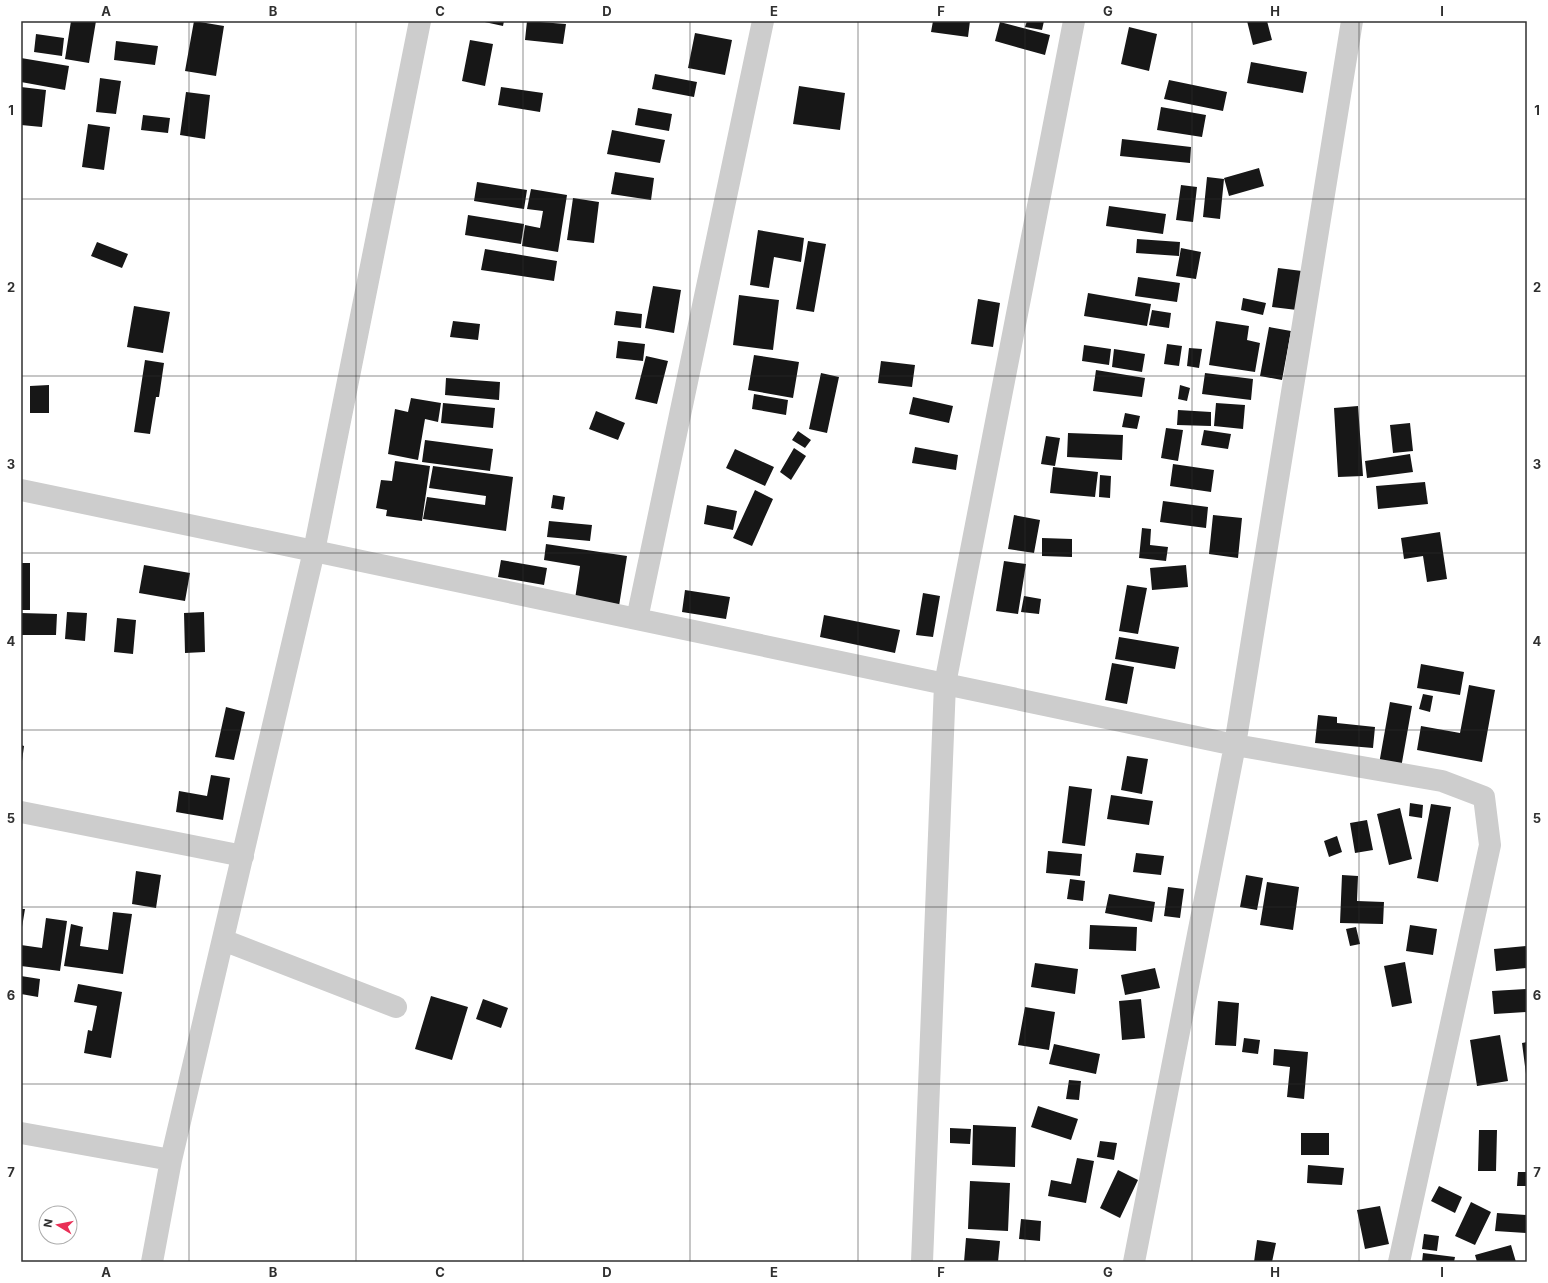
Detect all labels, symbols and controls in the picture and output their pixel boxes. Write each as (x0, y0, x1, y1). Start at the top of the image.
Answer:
text: A (101, 3, 111, 19)
text: B (269, 3, 278, 19)
text: C (435, 3, 445, 19)
text: D (602, 3, 612, 19)
text: E (770, 3, 778, 19)
text: F (937, 3, 945, 19)
text: G (1103, 3, 1113, 19)
text: H (1270, 3, 1280, 19)
text: I (1440, 3, 1444, 19)
text: 1 (8, 102, 14, 118)
text: 1 (1534, 102, 1540, 118)
text: 2 (7, 279, 15, 295)
text: 2 (1533, 279, 1541, 295)
text: 3 (7, 456, 15, 472)
text: 3 (1533, 456, 1541, 472)
text: 4 (7, 633, 16, 649)
text: 4 (1533, 633, 1542, 649)
text: 5 (7, 810, 15, 826)
text: 5 (1533, 810, 1541, 826)
text: 6 (7, 987, 15, 1003)
text: 6 (1533, 987, 1541, 1003)
text: 7 (7, 1164, 15, 1180)
text: 7 (1533, 1164, 1541, 1180)
north arrow (38, 1205, 78, 1245)
text: N (41, 1218, 56, 1229)
text: A (101, 1264, 111, 1280)
text: B (269, 1264, 278, 1280)
text: C (435, 1264, 445, 1280)
text: D (602, 1264, 612, 1280)
text: E (770, 1264, 778, 1280)
text: F (937, 1264, 945, 1280)
text: G (1103, 1264, 1113, 1280)
text: H (1270, 1264, 1280, 1280)
text: I (1440, 1264, 1444, 1280)

